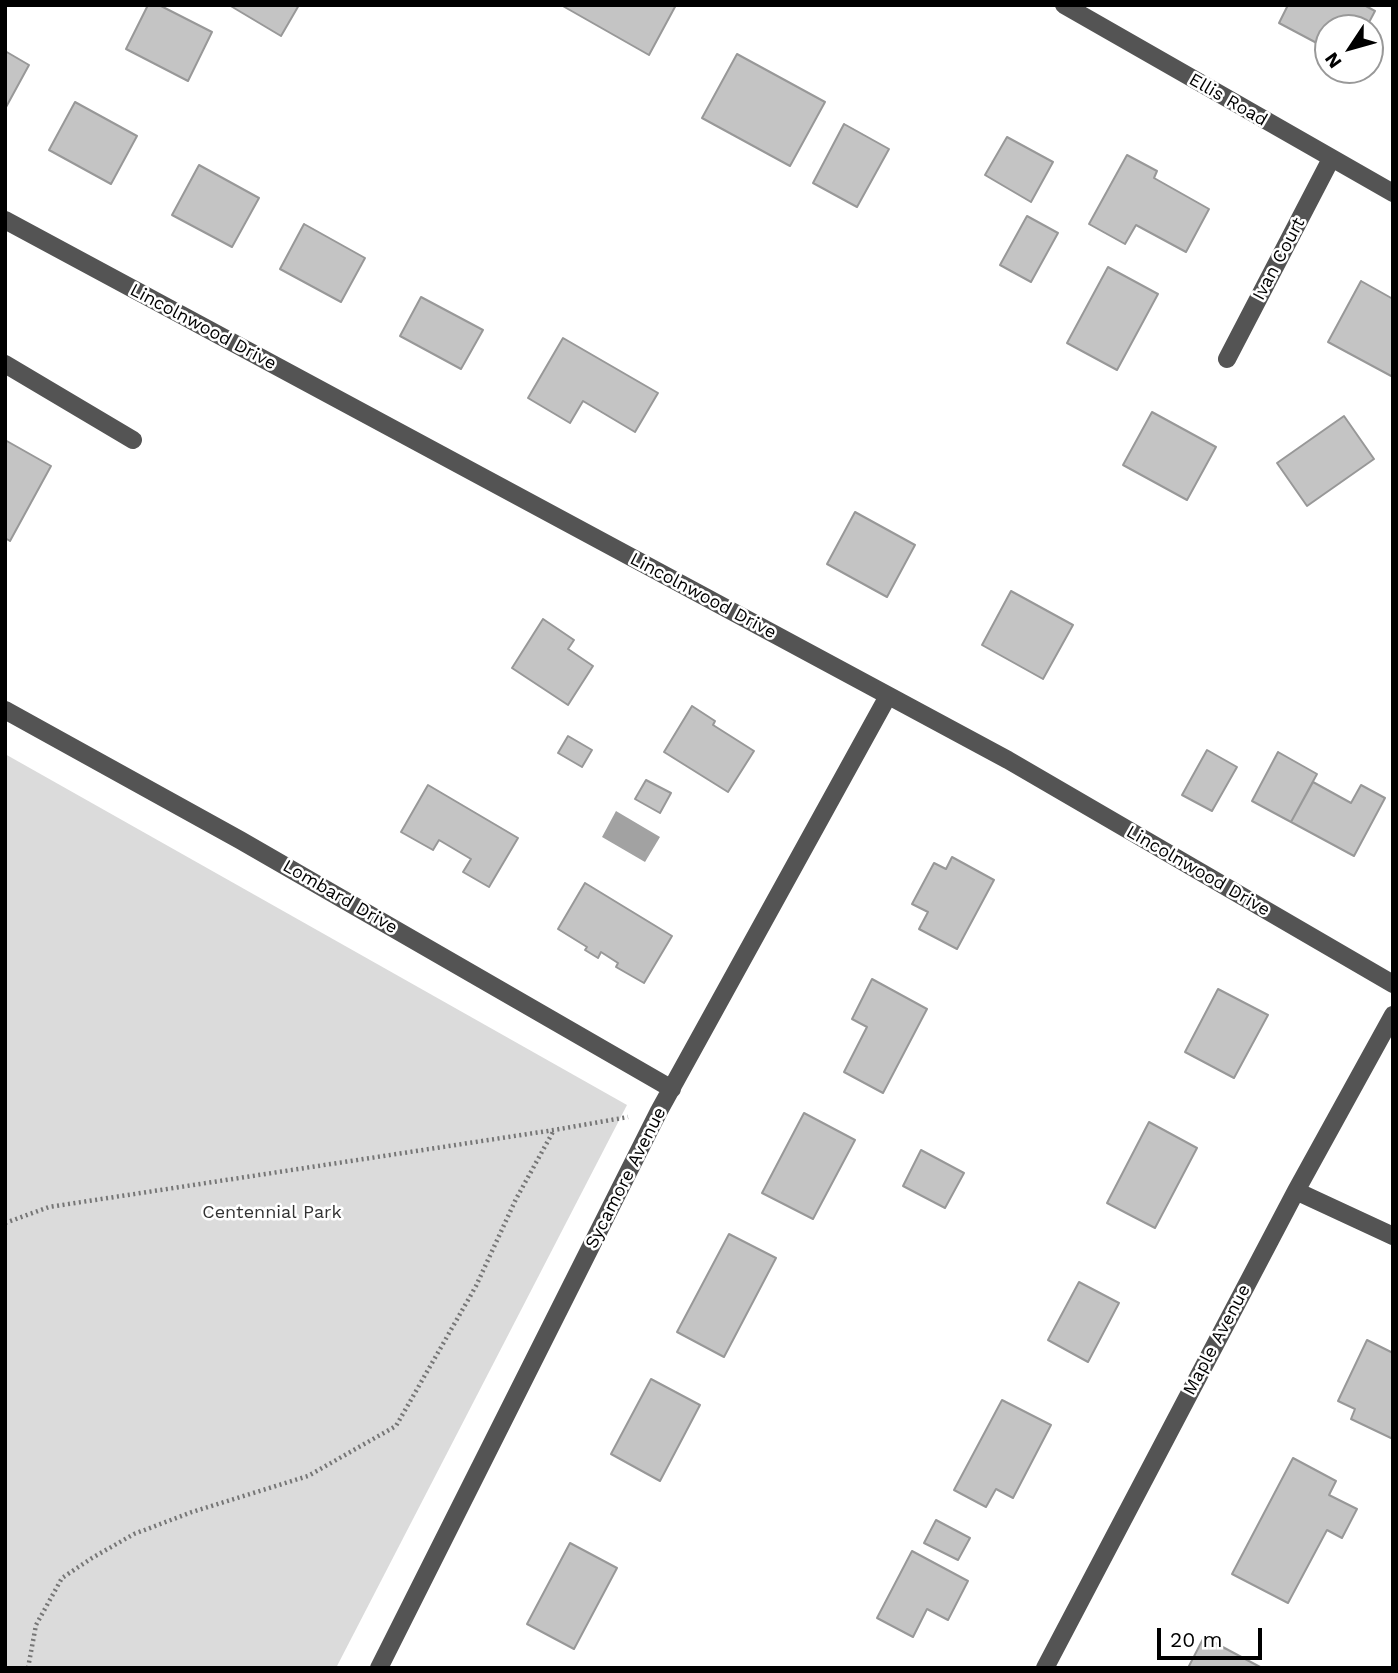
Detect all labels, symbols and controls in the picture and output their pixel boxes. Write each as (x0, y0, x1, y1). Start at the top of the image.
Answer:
north arrow (1314, 14, 1384, 84)
text: N (1320, 48, 1347, 73)
street label: Ellis Road (1185, 69, 1271, 131)
street label: Ivan Court (1248, 214, 1310, 304)
street label: Lincolnwood Drive (126, 279, 280, 375)
street label: Lincolnwood Drive (626, 548, 780, 644)
street label: Lincolnwood Drive (1122, 821, 1274, 921)
street label: Lombard Drive (279, 855, 401, 939)
street label: Sycamore Avenue (581, 1104, 671, 1252)
park label: Centennial Park (202, 1202, 342, 1224)
street label: Maple Avenue (1179, 1281, 1255, 1399)
scale bar (1160, 1614, 1265, 1658)
text: 20 m (1170, 1627, 1222, 1652)

